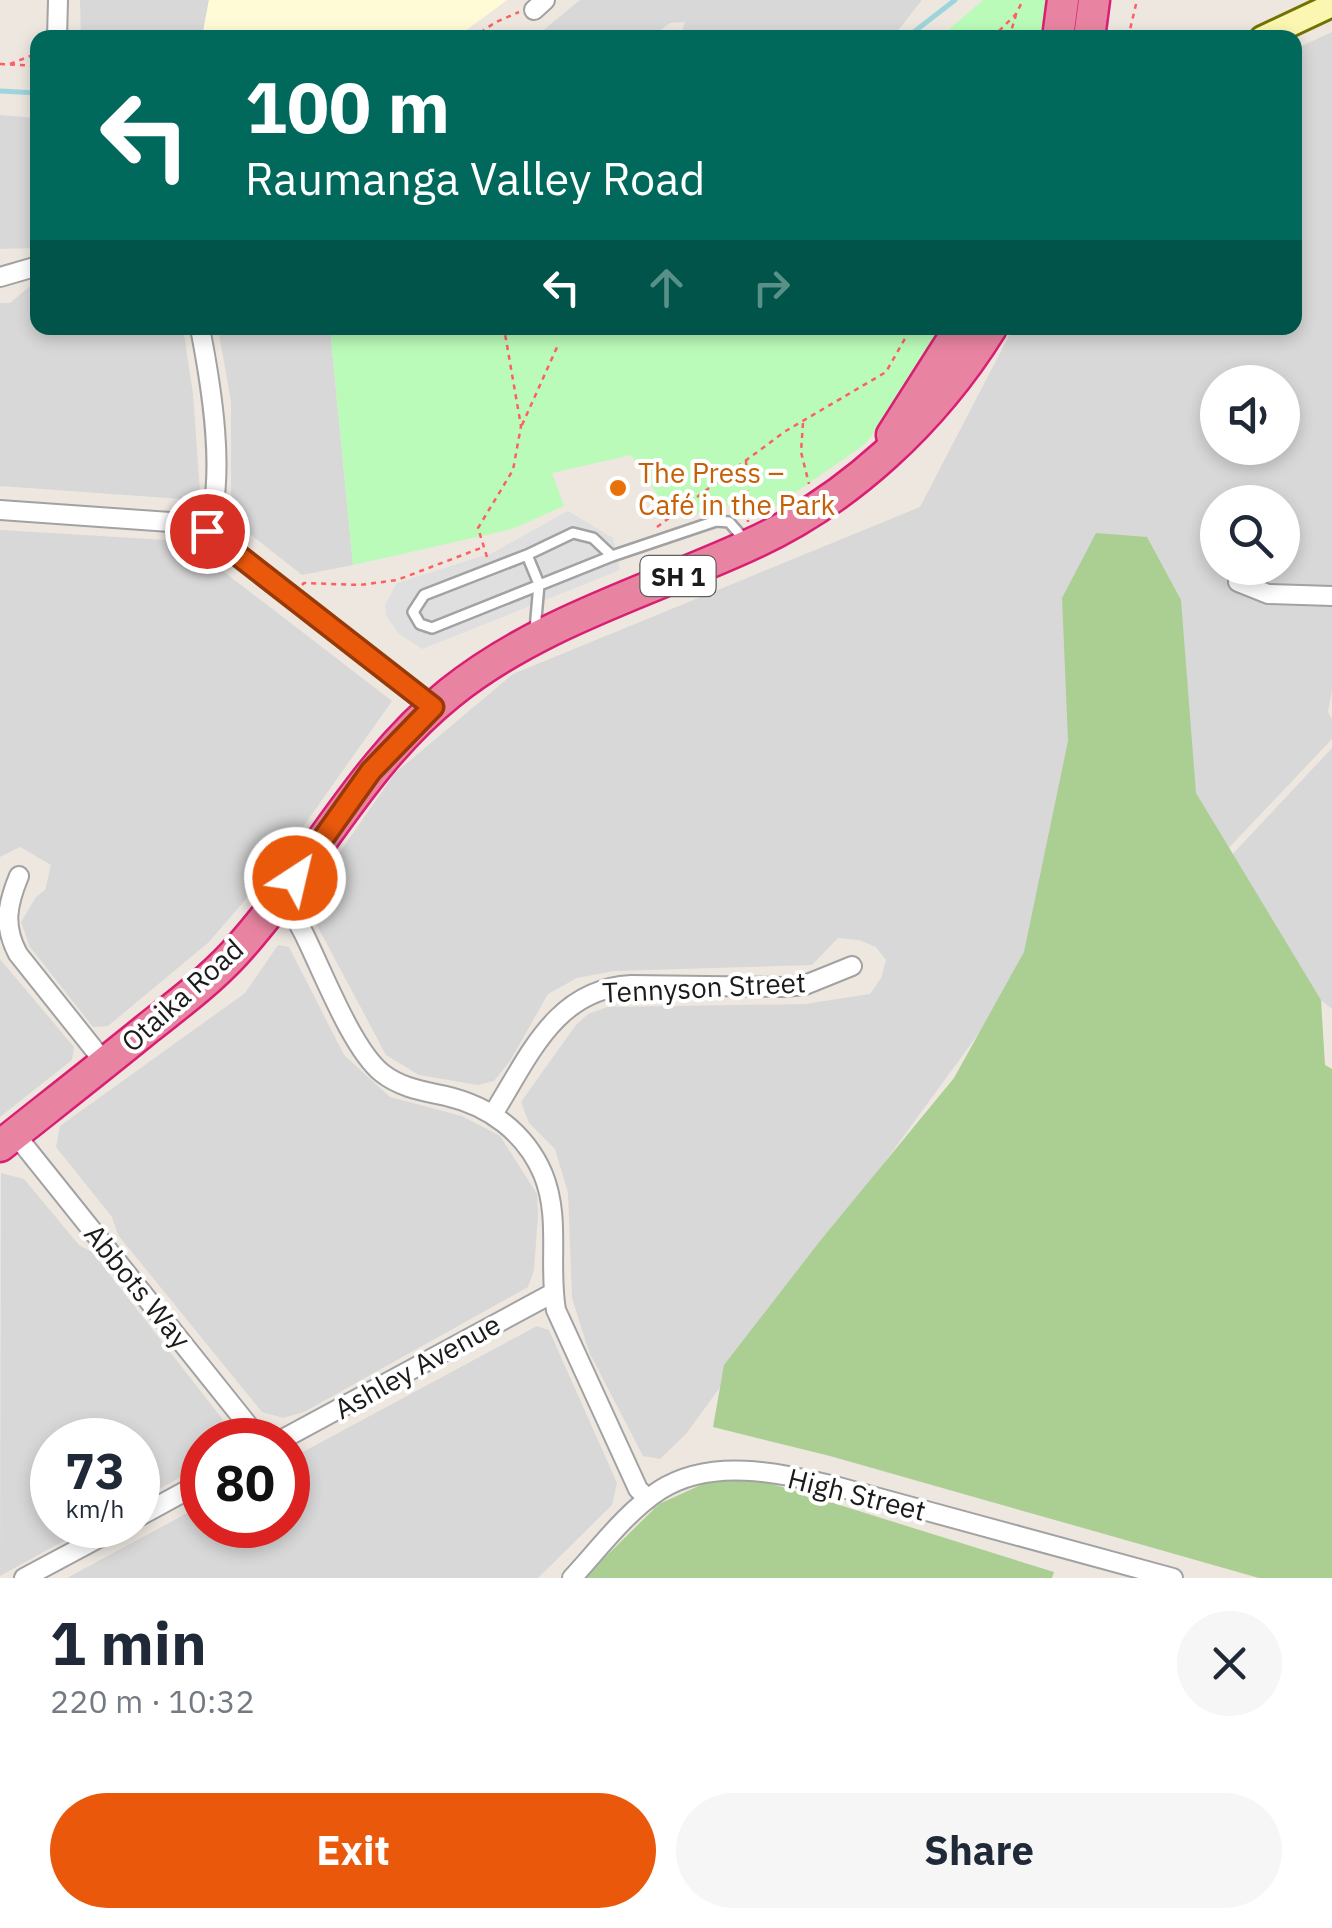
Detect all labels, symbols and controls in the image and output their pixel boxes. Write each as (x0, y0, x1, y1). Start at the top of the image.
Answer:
text: 100 m (245, 61, 450, 152)
icon: left (80, 70, 210, 200)
text: Raumanga Valley Road (245, 149, 705, 207)
icon: left (534, 260, 589, 315)
icon: ahead (639, 260, 694, 315)
icon: right (744, 260, 799, 315)
map controls (1200, 365, 1300, 585)
button: sound (1200, 365, 1300, 465)
place label: The Press – Café in the Park (638, 454, 835, 523)
marker: The Press – Café in the Park (607, 477, 629, 499)
button: search (1200, 485, 1300, 585)
pin (165, 489, 250, 574)
icon: arrive (180, 504, 235, 559)
road number: SH 1 (640, 556, 716, 596)
position arrow (243, 826, 347, 930)
street label: Otaika Road (113, 930, 251, 1060)
street label: Tennyson Street (601, 963, 807, 1011)
street label: Abbots Way (77, 1216, 199, 1356)
street label: Ashley Avenue (327, 1305, 507, 1427)
speed limit sign: 80 (180, 1418, 310, 1548)
text: 73 (65, 1438, 125, 1503)
street label: High Street (784, 1459, 930, 1529)
text: km/h (66, 1492, 124, 1525)
text: 1 min (50, 1603, 207, 1682)
button: close (1177, 1611, 1282, 1716)
text: 220 m · 10:32 (50, 1680, 255, 1722)
button: Exit (50, 1793, 656, 1908)
button: Share (676, 1793, 1282, 1908)

